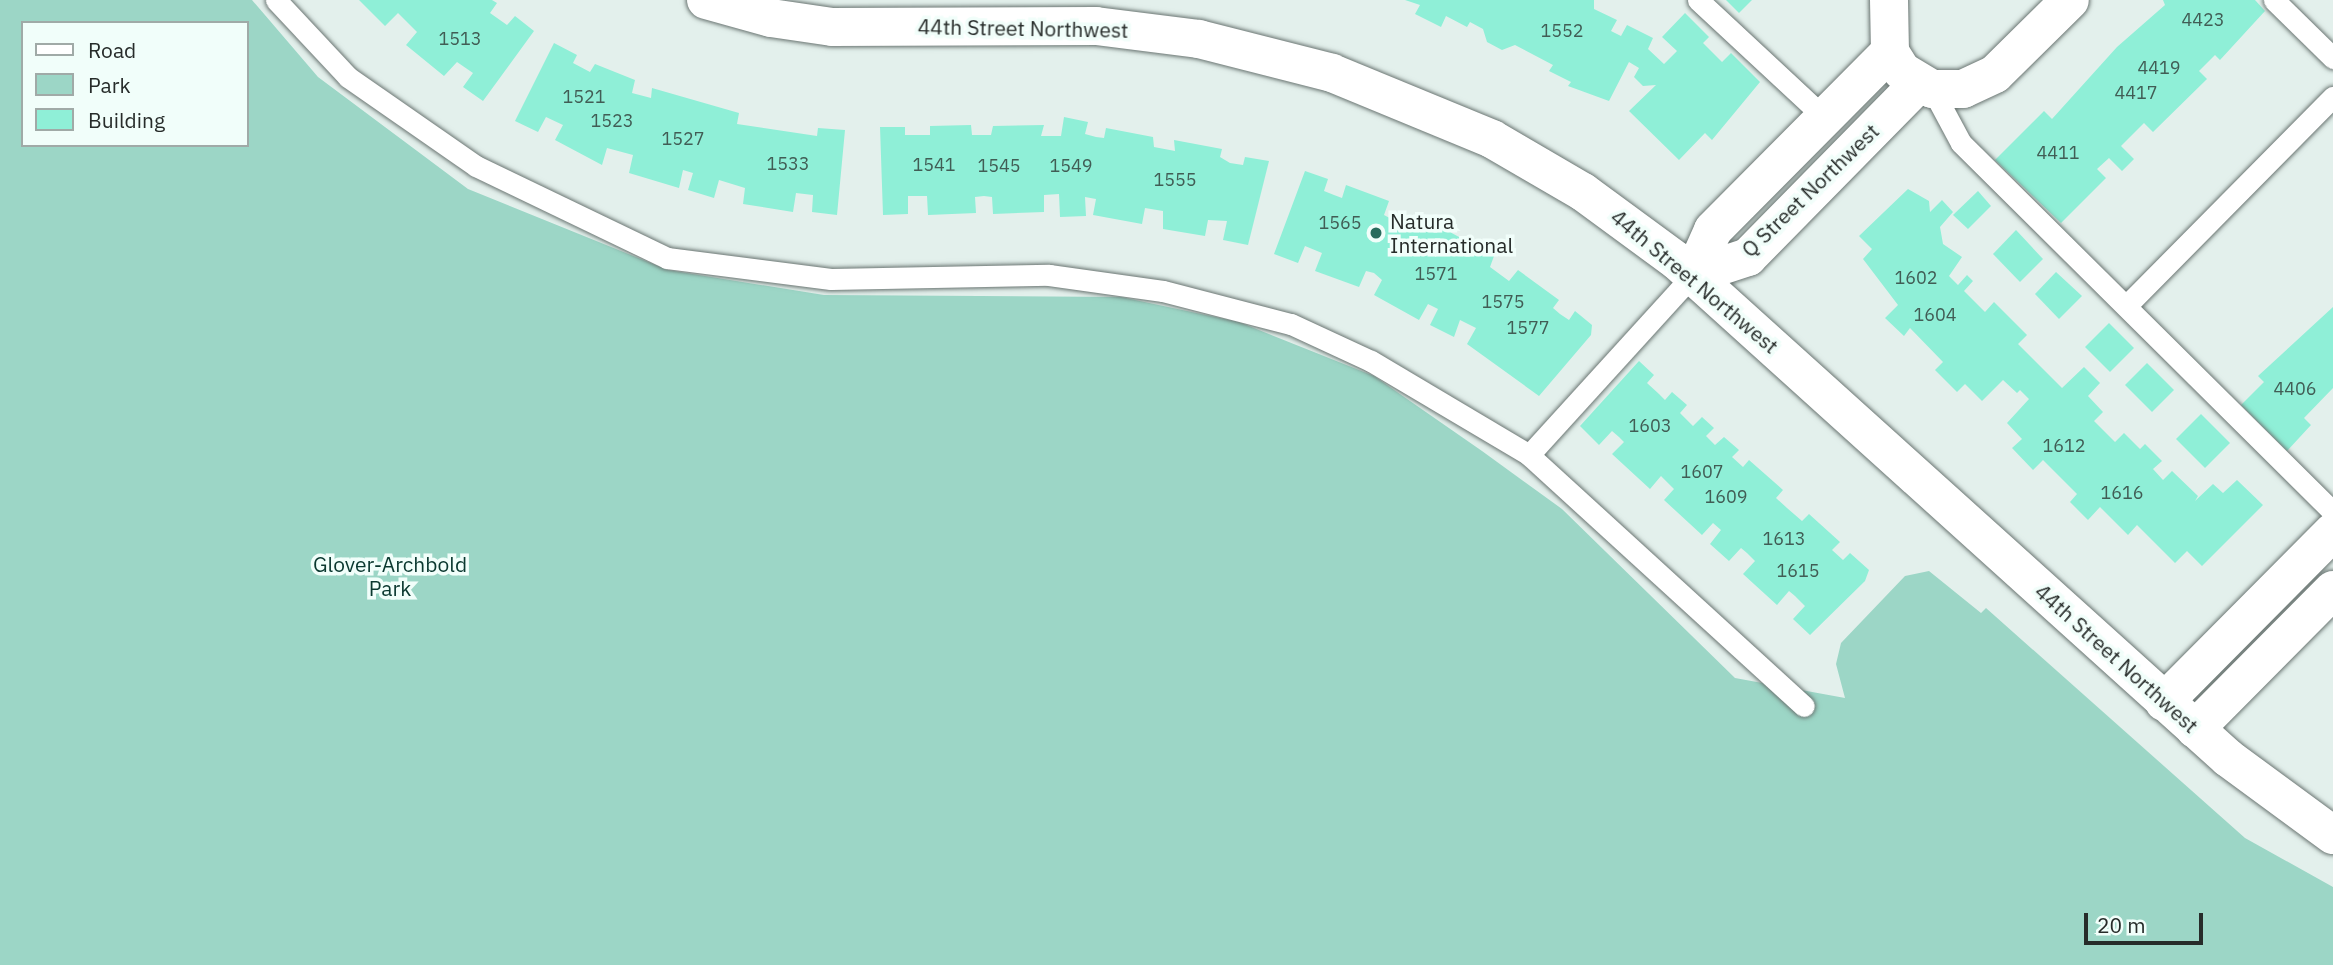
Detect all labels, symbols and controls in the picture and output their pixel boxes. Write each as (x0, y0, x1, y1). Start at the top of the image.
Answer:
house number: 4423 (2181, 9, 2225, 31)
street label: 44th Street Northwest (917, 14, 1129, 42)
house number: 1552 (1540, 20, 1584, 42)
legend (21, 21, 248, 147)
house number: 1513 (438, 28, 482, 50)
text: Road (88, 36, 136, 64)
house number: 4419 (2137, 57, 2181, 79)
text: Park (88, 71, 131, 99)
house number: 4417 (2114, 82, 2158, 104)
house number: 1521 (562, 86, 606, 108)
text: Building (88, 106, 165, 134)
house number: 1523 (590, 110, 634, 132)
street label: Q Street Northwest (1736, 118, 1884, 262)
house number: 1527 (661, 128, 705, 150)
house number: 4411 (2036, 142, 2080, 164)
house number: 1533 (766, 153, 810, 175)
house number: 1541 (912, 154, 956, 176)
house number: 1545 (977, 155, 1021, 177)
house number: 1549 (1049, 155, 1093, 177)
house number: 1555 (1153, 169, 1197, 191)
street label: 44th Street Northwest (1606, 204, 1784, 358)
place label: Natura International (1390, 208, 1513, 258)
house number: 1565 (1318, 212, 1362, 234)
marker: Natura International (1368, 225, 1384, 241)
house number: 1571 (1414, 263, 1458, 285)
house number: 1602 (1894, 267, 1938, 289)
house number: 1575 (1481, 291, 1525, 313)
house number: 1604 (1913, 304, 1957, 326)
house number: 1577 (1506, 317, 1550, 339)
house number: 4406 (2273, 378, 2317, 400)
house number: 1603 (1628, 415, 1672, 437)
house number: 1612 (2042, 435, 2086, 457)
house number: 1607 (1680, 461, 1724, 483)
house number: 1616 (2100, 482, 2144, 504)
house number: 1609 (1704, 486, 1748, 508)
house number: 1613 (1762, 528, 1806, 550)
park label: Glover-Archbold Park (313, 551, 467, 601)
house number: 1615 (1776, 560, 1820, 582)
street label: 44th Street Northwest (2030, 578, 2204, 738)
scale bar (2088, 898, 2207, 942)
text: 20 m (2097, 911, 2146, 939)

